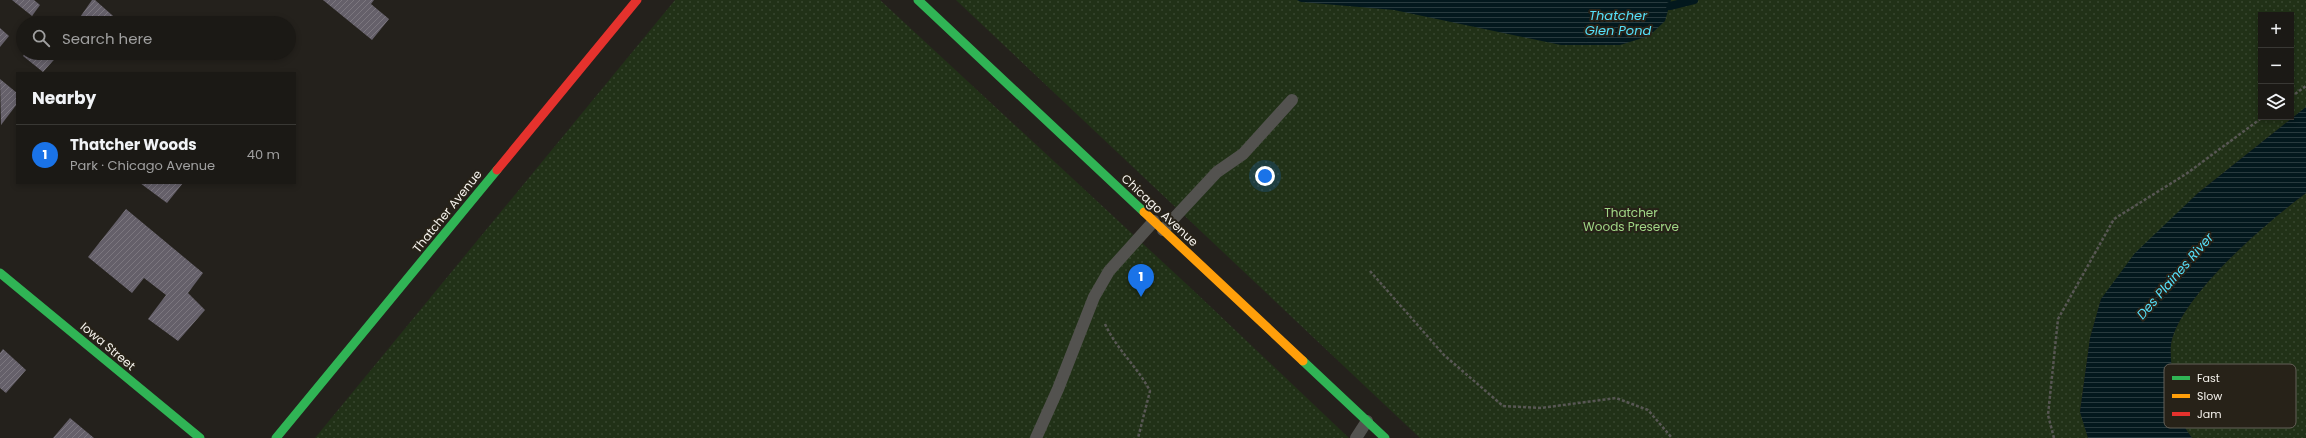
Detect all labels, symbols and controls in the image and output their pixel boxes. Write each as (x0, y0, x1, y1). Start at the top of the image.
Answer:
water label: Thatcher Glen Pond (1585, 6, 1651, 40)
map controls (2258, 12, 2294, 120)
button: + (2258, 12, 2294, 48)
search box (16, 16, 296, 60)
icon: search (30, 27, 52, 49)
text: Search here (62, 28, 152, 49)
button: − (2258, 48, 2294, 84)
button: layers (2258, 84, 2294, 120)
text: Nearby (32, 86, 96, 110)
text: Thatcher Woods (70, 134, 197, 155)
text: 1 (43, 145, 47, 164)
text: 40 m (247, 145, 280, 164)
text: Park · Chicago Avenue (70, 156, 215, 175)
street label: Thatcher Avenue (408, 166, 486, 256)
your location (1255, 166, 1275, 186)
street label: Chicago Avenue (1118, 170, 1202, 250)
park label: Thatcher Woods Preserve (1583, 204, 1679, 235)
water label: Des Plaines River (2132, 228, 2219, 323)
pin: 1 (1128, 264, 1154, 297)
street label: Iowa Street (77, 318, 139, 374)
legend (2164, 364, 2296, 428)
text: Fast (2197, 370, 2220, 386)
text: Slow (2197, 388, 2222, 404)
text: Jam (2197, 406, 2222, 422)

